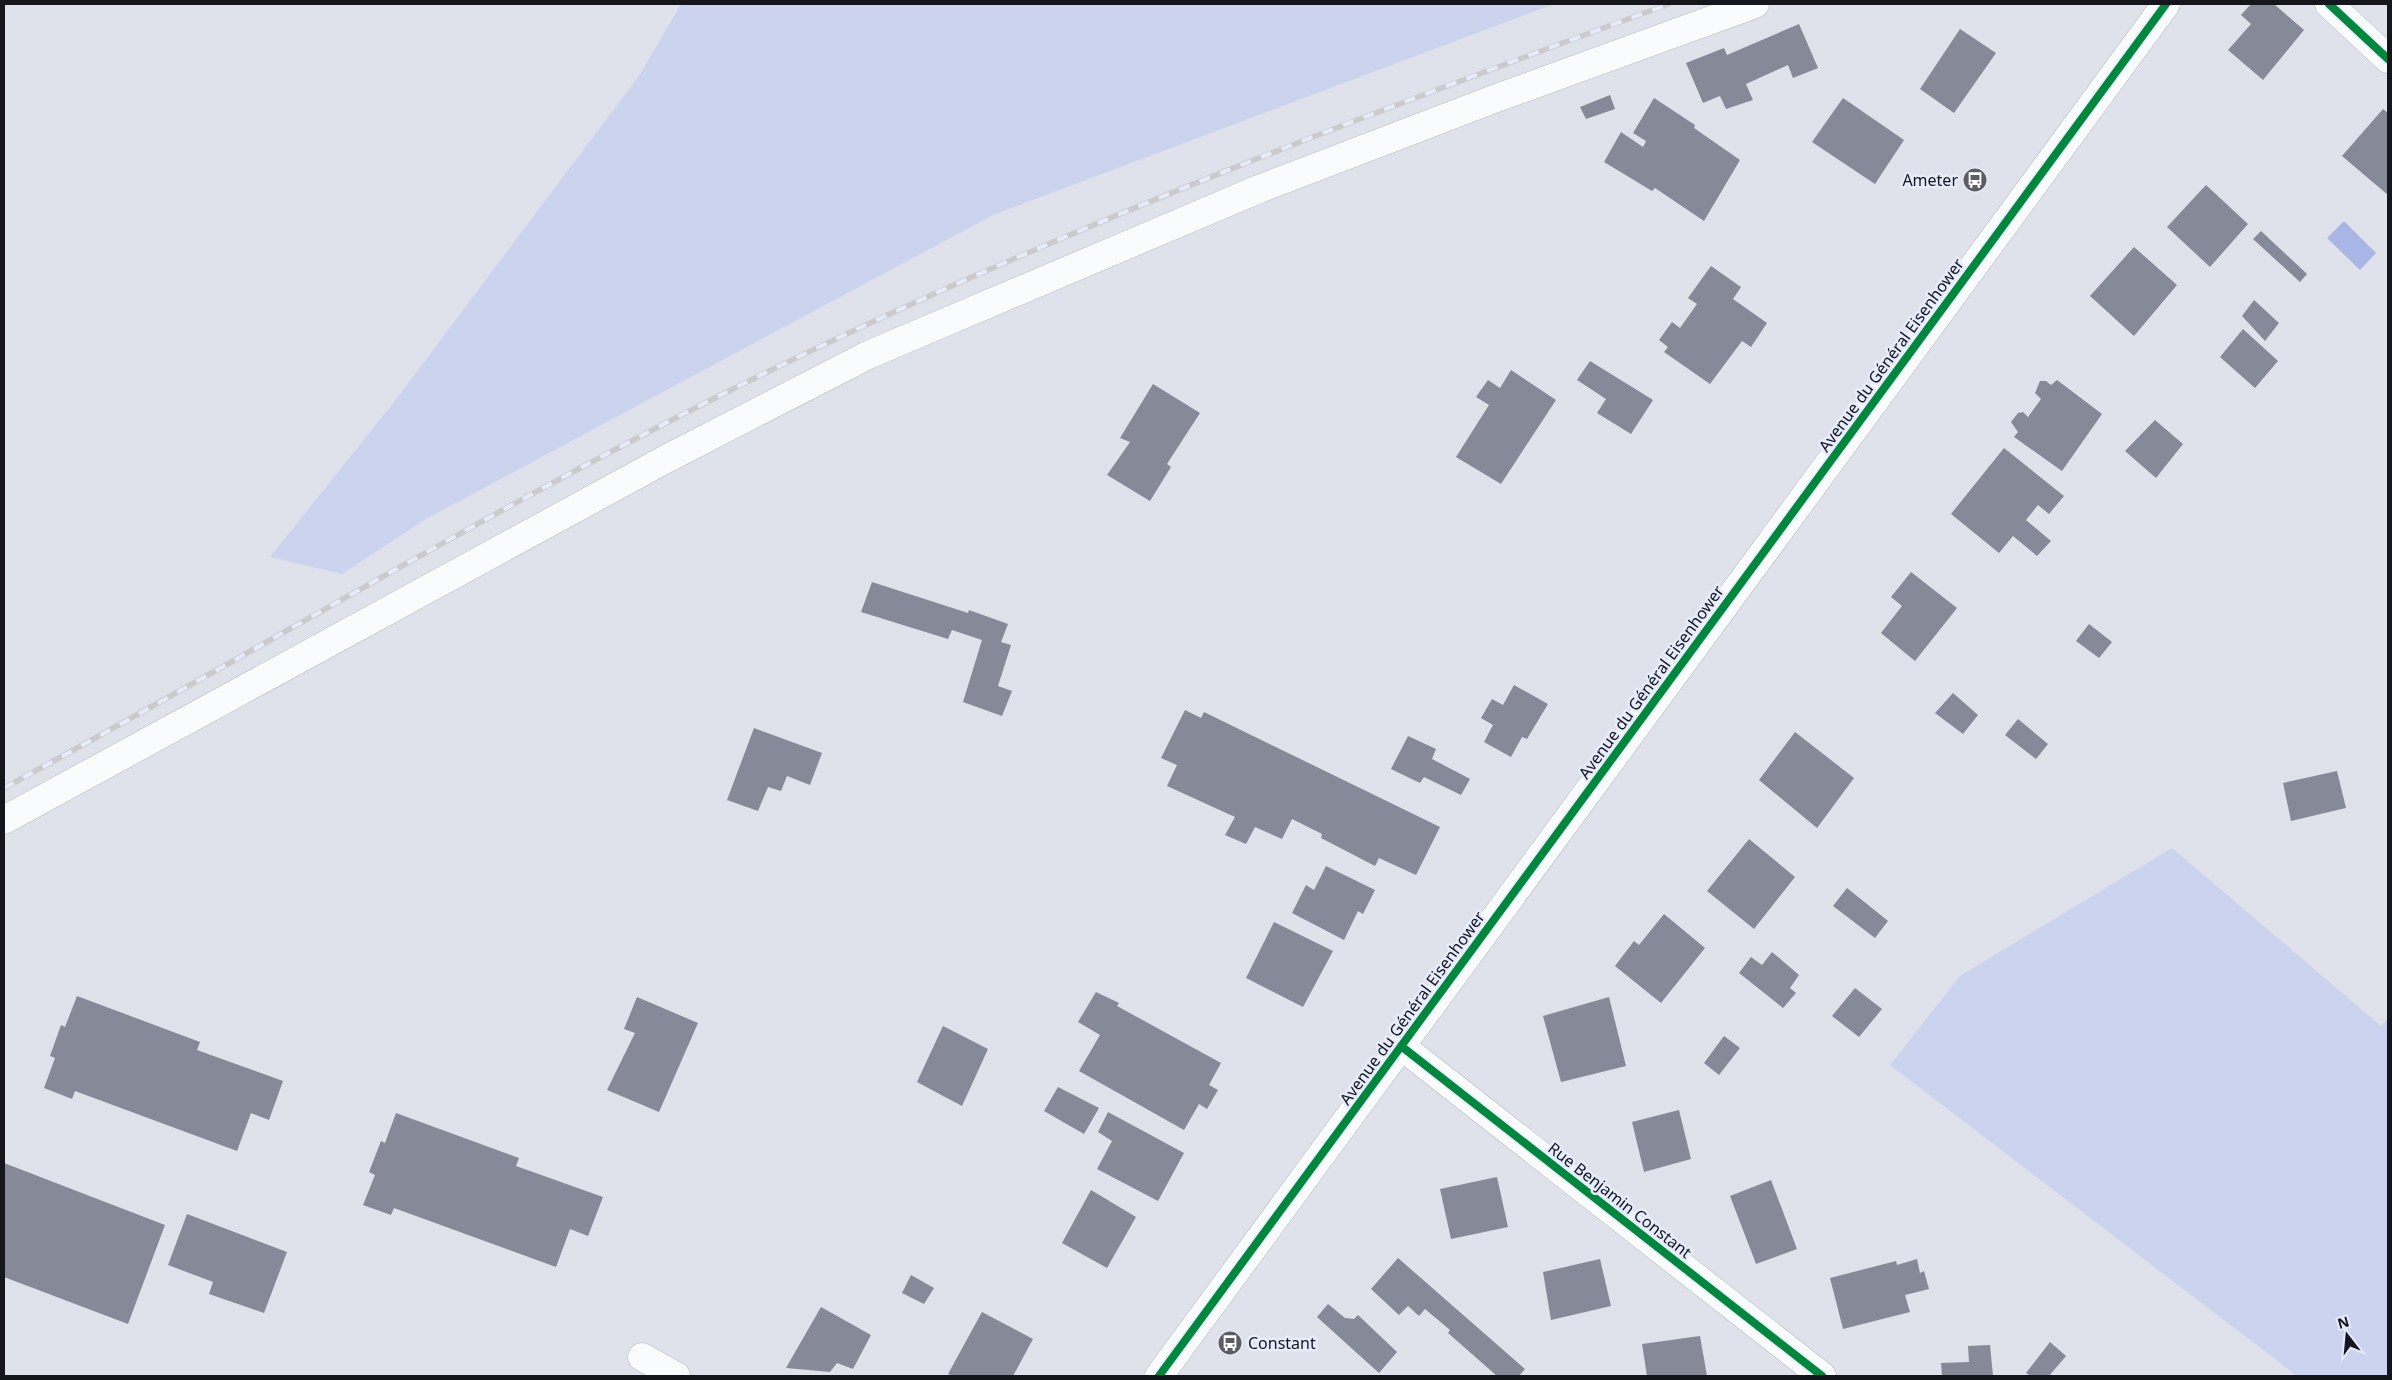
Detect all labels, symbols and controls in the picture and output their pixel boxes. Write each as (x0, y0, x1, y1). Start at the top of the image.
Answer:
bus stop icon: Ameter (1962, 167, 1988, 193)
place label: Ameter (1902, 169, 1958, 191)
street label: Avenue du Général Eisenhower (1813, 253, 1969, 456)
street label: Avenue du Général Eisenhower (1573, 580, 1729, 783)
street label: Avenue du Général Eisenhower (1334, 906, 1490, 1109)
street label: Rue Benjamin Constant (1544, 1137, 1696, 1263)
north arrow (2322, 1310, 2372, 1360)
text: N (2335, 1311, 2351, 1333)
bus stop icon: Constant (1217, 1330, 1243, 1356)
place label: Constant (1248, 1332, 1316, 1354)

